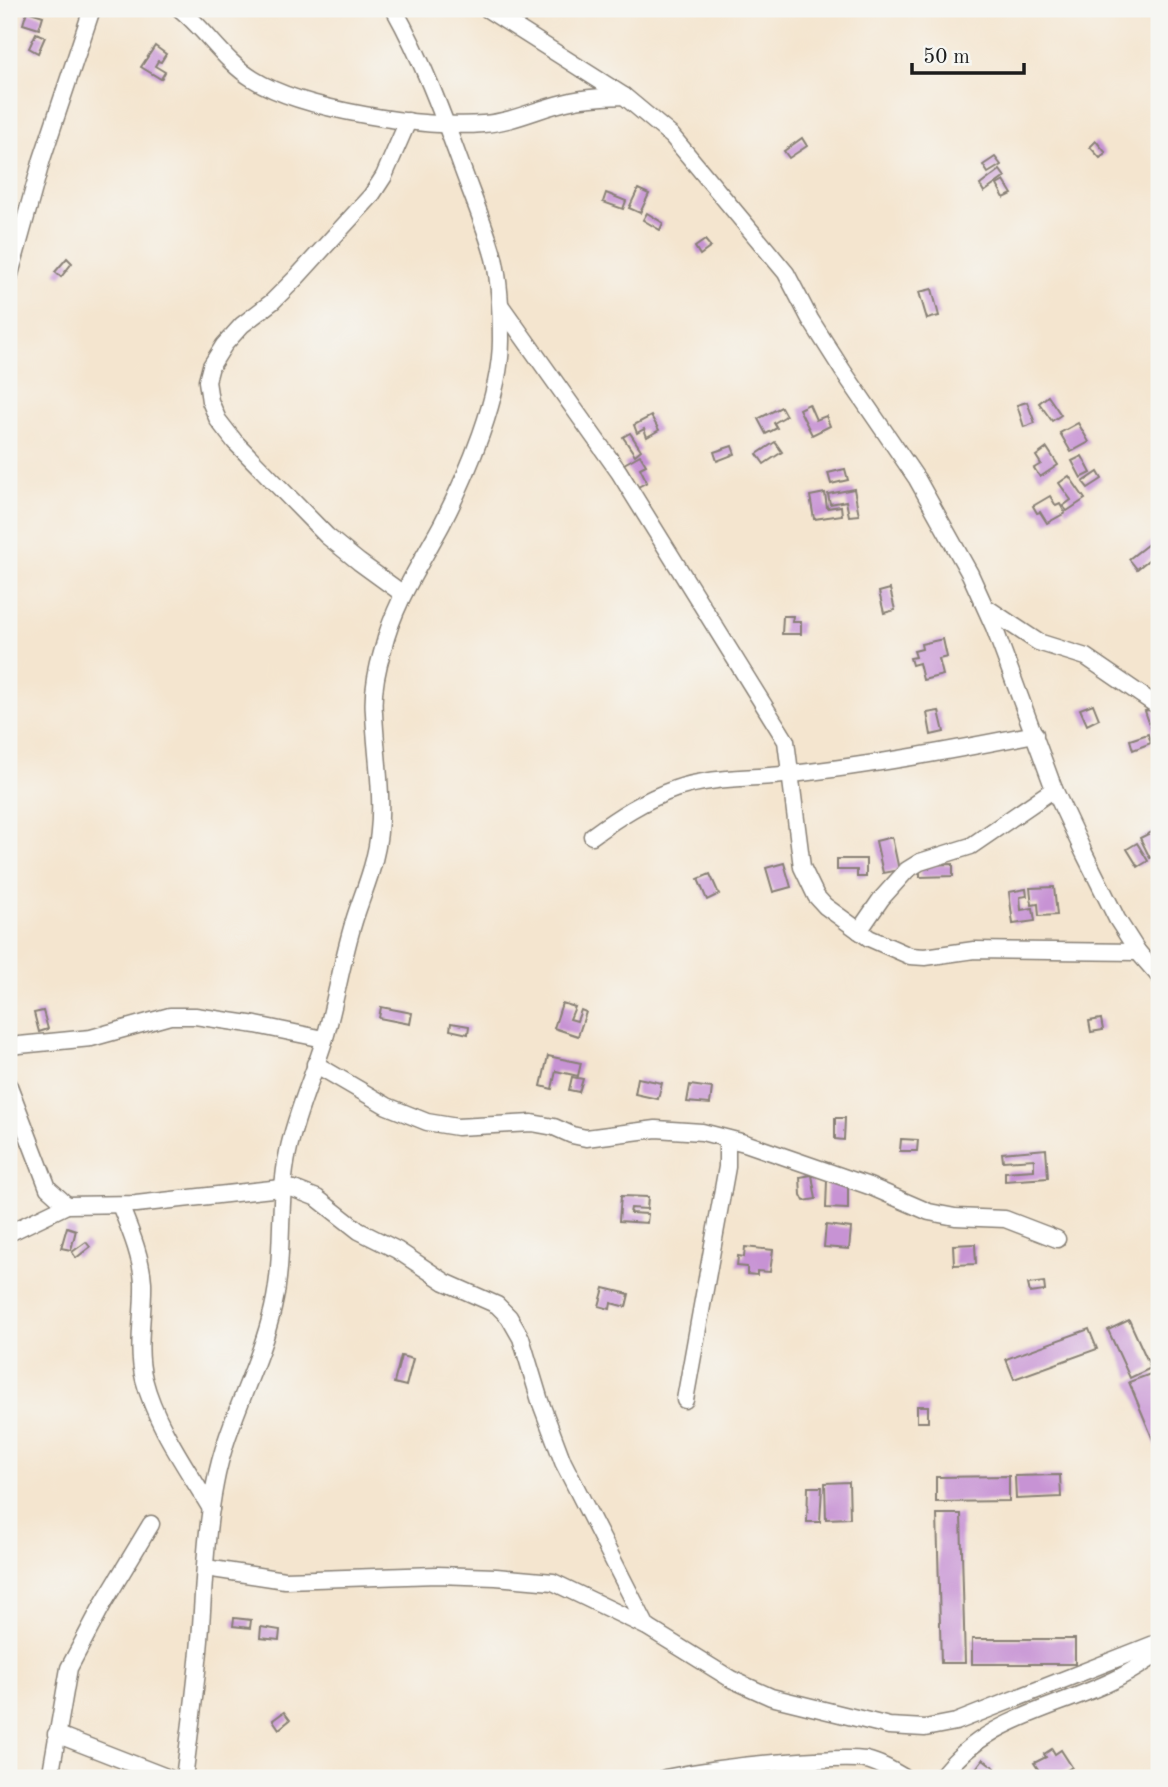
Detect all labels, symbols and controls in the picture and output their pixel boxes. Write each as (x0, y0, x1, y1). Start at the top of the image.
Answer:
scale bar (912, 32, 1024, 76)
text: 50 m (923, 47, 970, 68)

